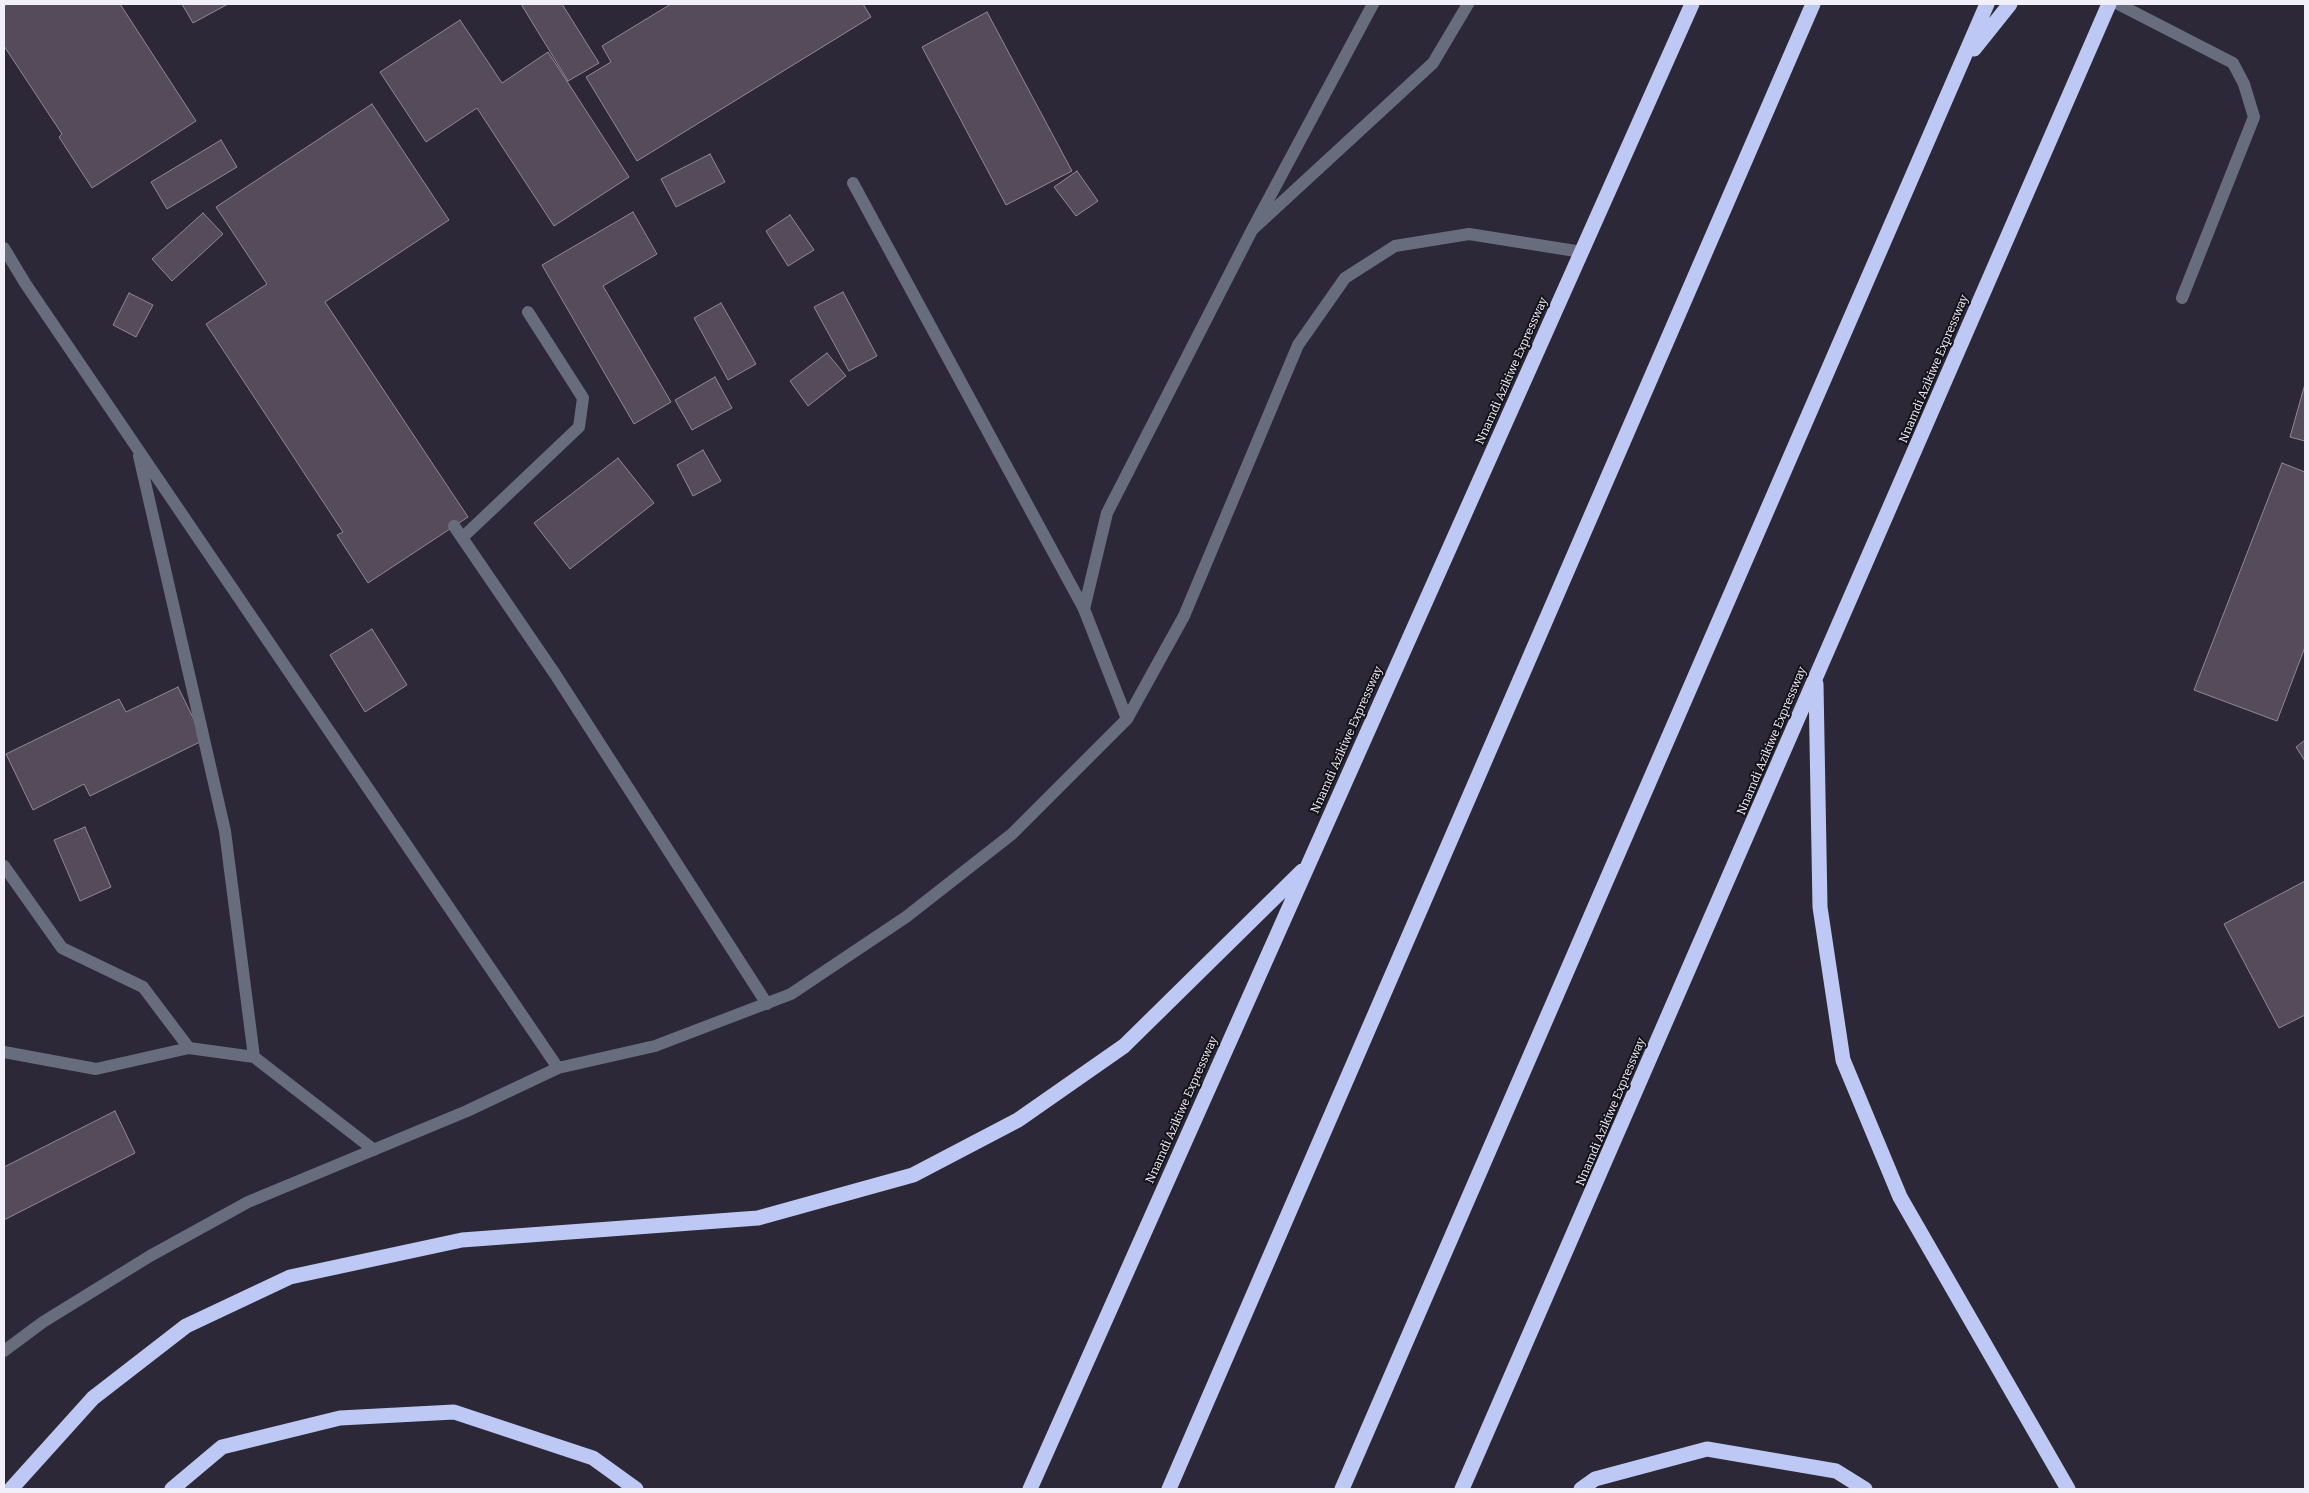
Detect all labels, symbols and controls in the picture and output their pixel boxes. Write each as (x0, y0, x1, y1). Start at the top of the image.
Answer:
street label: Nnamdi Azikiwe Expressway (1896, 293, 1972, 445)
street label: Nnamdi Azikiwe Expressway (1473, 295, 1551, 447)
street label: Nnamdi Azikiwe Expressway (1308, 664, 1386, 816)
street label: Nnamdi Azikiwe Expressway (1734, 665, 1810, 817)
street label: Nnamdi Azikiwe Expressway (1143, 1034, 1221, 1186)
street label: Nnamdi Azikiwe Expressway (1573, 1036, 1649, 1188)

